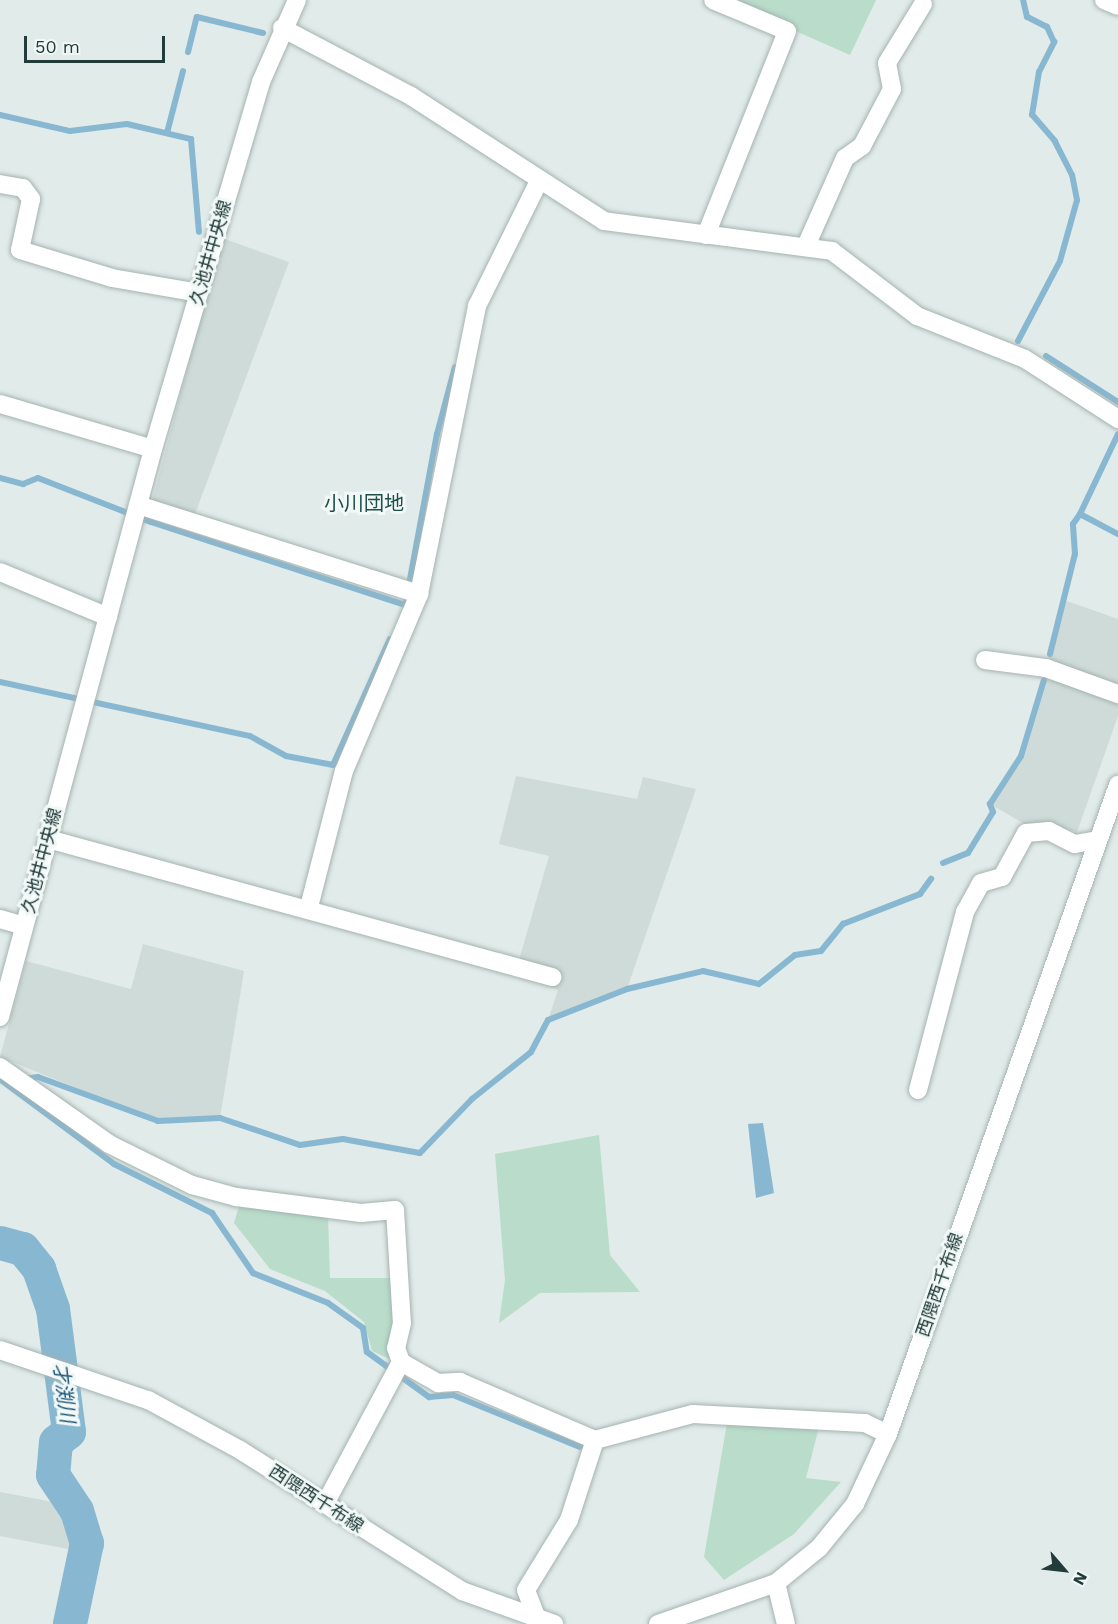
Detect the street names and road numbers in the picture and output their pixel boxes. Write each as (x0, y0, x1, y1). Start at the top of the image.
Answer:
street label: 久池井中央線 (186, 198, 236, 308)
street label: 久池井中央線 (18, 806, 66, 916)
street label: 西隈西千布線 (912, 1230, 968, 1340)
street label: 西隈西千布線 (265, 1461, 367, 1537)

